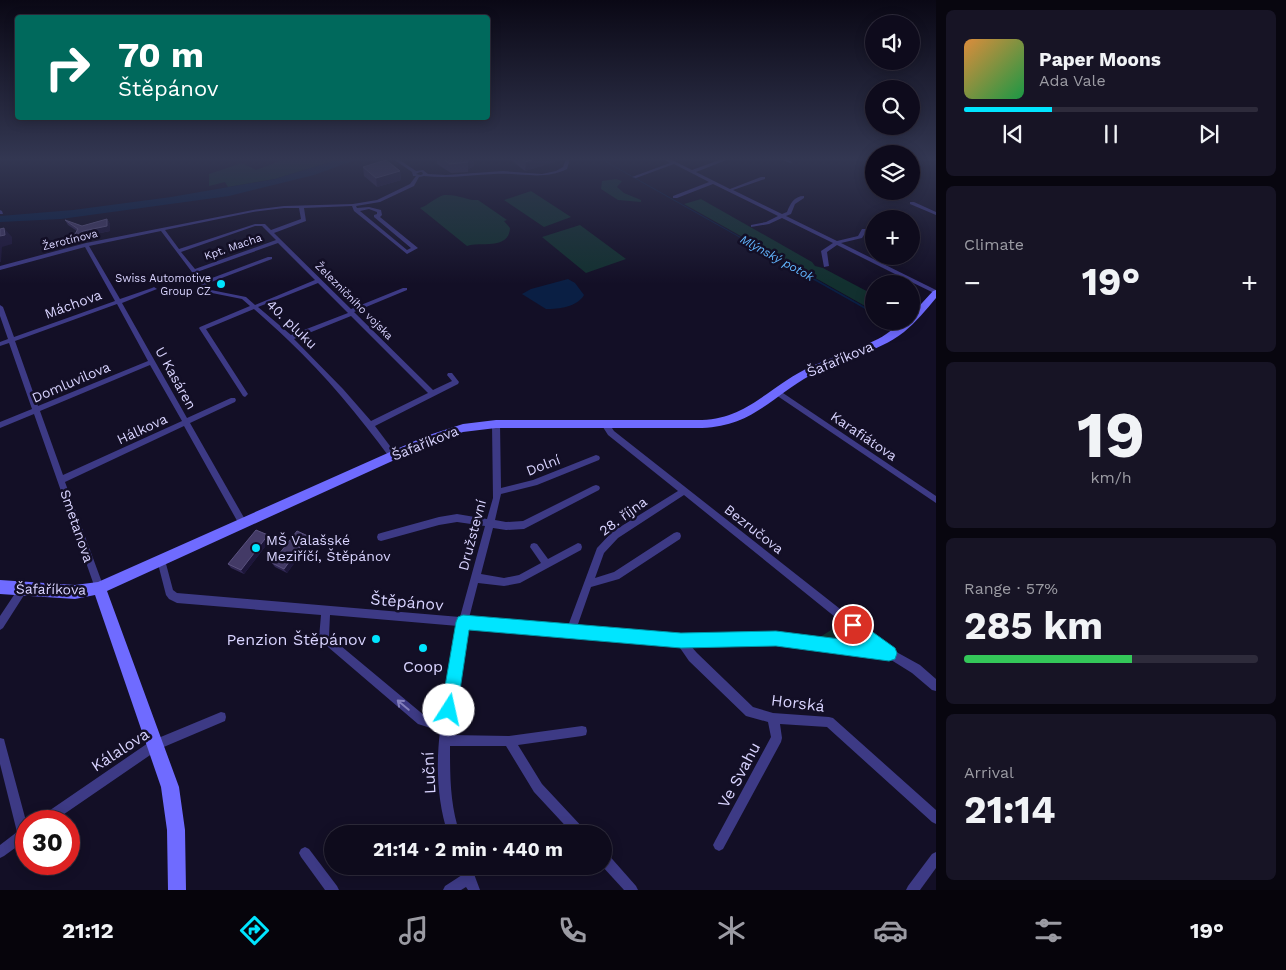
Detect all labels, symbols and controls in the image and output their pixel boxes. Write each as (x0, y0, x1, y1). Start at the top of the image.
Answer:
map controls (865, 15, 920, 330)
button: sound (865, 15, 920, 70)
text: 70 m (118, 34, 204, 76)
icon: right (35, 35, 100, 100)
text: Paper Moons (1039, 48, 1161, 71)
text: Ada Vale (1039, 71, 1106, 90)
text: Štěpánov (118, 76, 219, 101)
button: search (865, 80, 920, 135)
icon: previous (999, 120, 1027, 148)
icon: pause (1097, 120, 1125, 148)
icon: next (1195, 120, 1223, 148)
button: layers (865, 145, 920, 200)
button: + (865, 210, 920, 265)
street label: Žerotínova (41, 226, 99, 253)
street label: Kpt. Macha (202, 231, 264, 263)
water label: Mlýnský potok (738, 232, 817, 284)
text: Climate (964, 235, 1024, 254)
street label: Železničního vojska (312, 259, 396, 343)
text: 19° (1082, 260, 1140, 304)
text: − (964, 266, 981, 299)
text: + (1241, 266, 1258, 299)
place label: Swiss Automotive Group CZ (115, 272, 211, 298)
button: − (865, 275, 920, 330)
marker: Swiss Automotive Group CZ (215, 278, 227, 290)
street label: Máchova (42, 286, 104, 322)
street label: 40. pluku (264, 296, 320, 352)
street label: Šafaříkova (805, 338, 876, 380)
street label: U Kasáren (152, 344, 200, 412)
street label: Domluvilova (29, 358, 113, 406)
text: 19 (1077, 397, 1145, 473)
street label: Karafiátova (828, 408, 900, 464)
street label: Hálkova (114, 410, 170, 448)
street label: Šafaříkova (389, 422, 461, 464)
street label: Dolní (524, 451, 563, 479)
text: km/h (1090, 468, 1132, 487)
street label: Smetanova (57, 487, 97, 565)
street label: 28. října (596, 493, 650, 539)
street label: Družstevní (455, 498, 489, 572)
street label: Bezručova (721, 501, 787, 557)
place label: MŠ Valašské Meziříčí, Štěpánov (266, 532, 391, 564)
marker: MŠ Valašské Meziříčí, Štěpánov (250, 542, 262, 554)
text: Range · 57% (964, 579, 1058, 598)
street label: Šafaříkova (16, 580, 86, 598)
street label: Štěpánov (370, 589, 445, 615)
pin (832, 604, 874, 646)
text: 285 km (964, 604, 1103, 648)
icon: arrive (839, 611, 867, 639)
place label: Penzion Štěpánov (226, 630, 367, 649)
marker: Penzion Štěpánov (370, 633, 382, 645)
marker: Coop (417, 642, 429, 654)
place label: Coop (403, 657, 443, 676)
position arrow (422, 683, 474, 735)
street label: Horská (770, 690, 826, 716)
one-way arrow (397, 699, 410, 711)
street label: Kálalova (88, 724, 152, 776)
street label: Ve Svahu (714, 739, 764, 811)
street label: Luční (418, 751, 440, 795)
text: Arrival (964, 763, 1014, 782)
text: 21:14 (964, 788, 1055, 832)
speed limit sign: 30 (15, 810, 80, 875)
text: 21:14 · 2 min · 440 m (373, 838, 563, 861)
icon: directions (237, 913, 272, 948)
icon: music (396, 913, 431, 948)
icon: phone (555, 913, 590, 948)
icon: climate (714, 913, 749, 948)
icon: car (873, 913, 908, 948)
icon: filters (1031, 913, 1066, 948)
text: 21:12 (62, 918, 114, 943)
text: 19° (1190, 918, 1224, 943)

